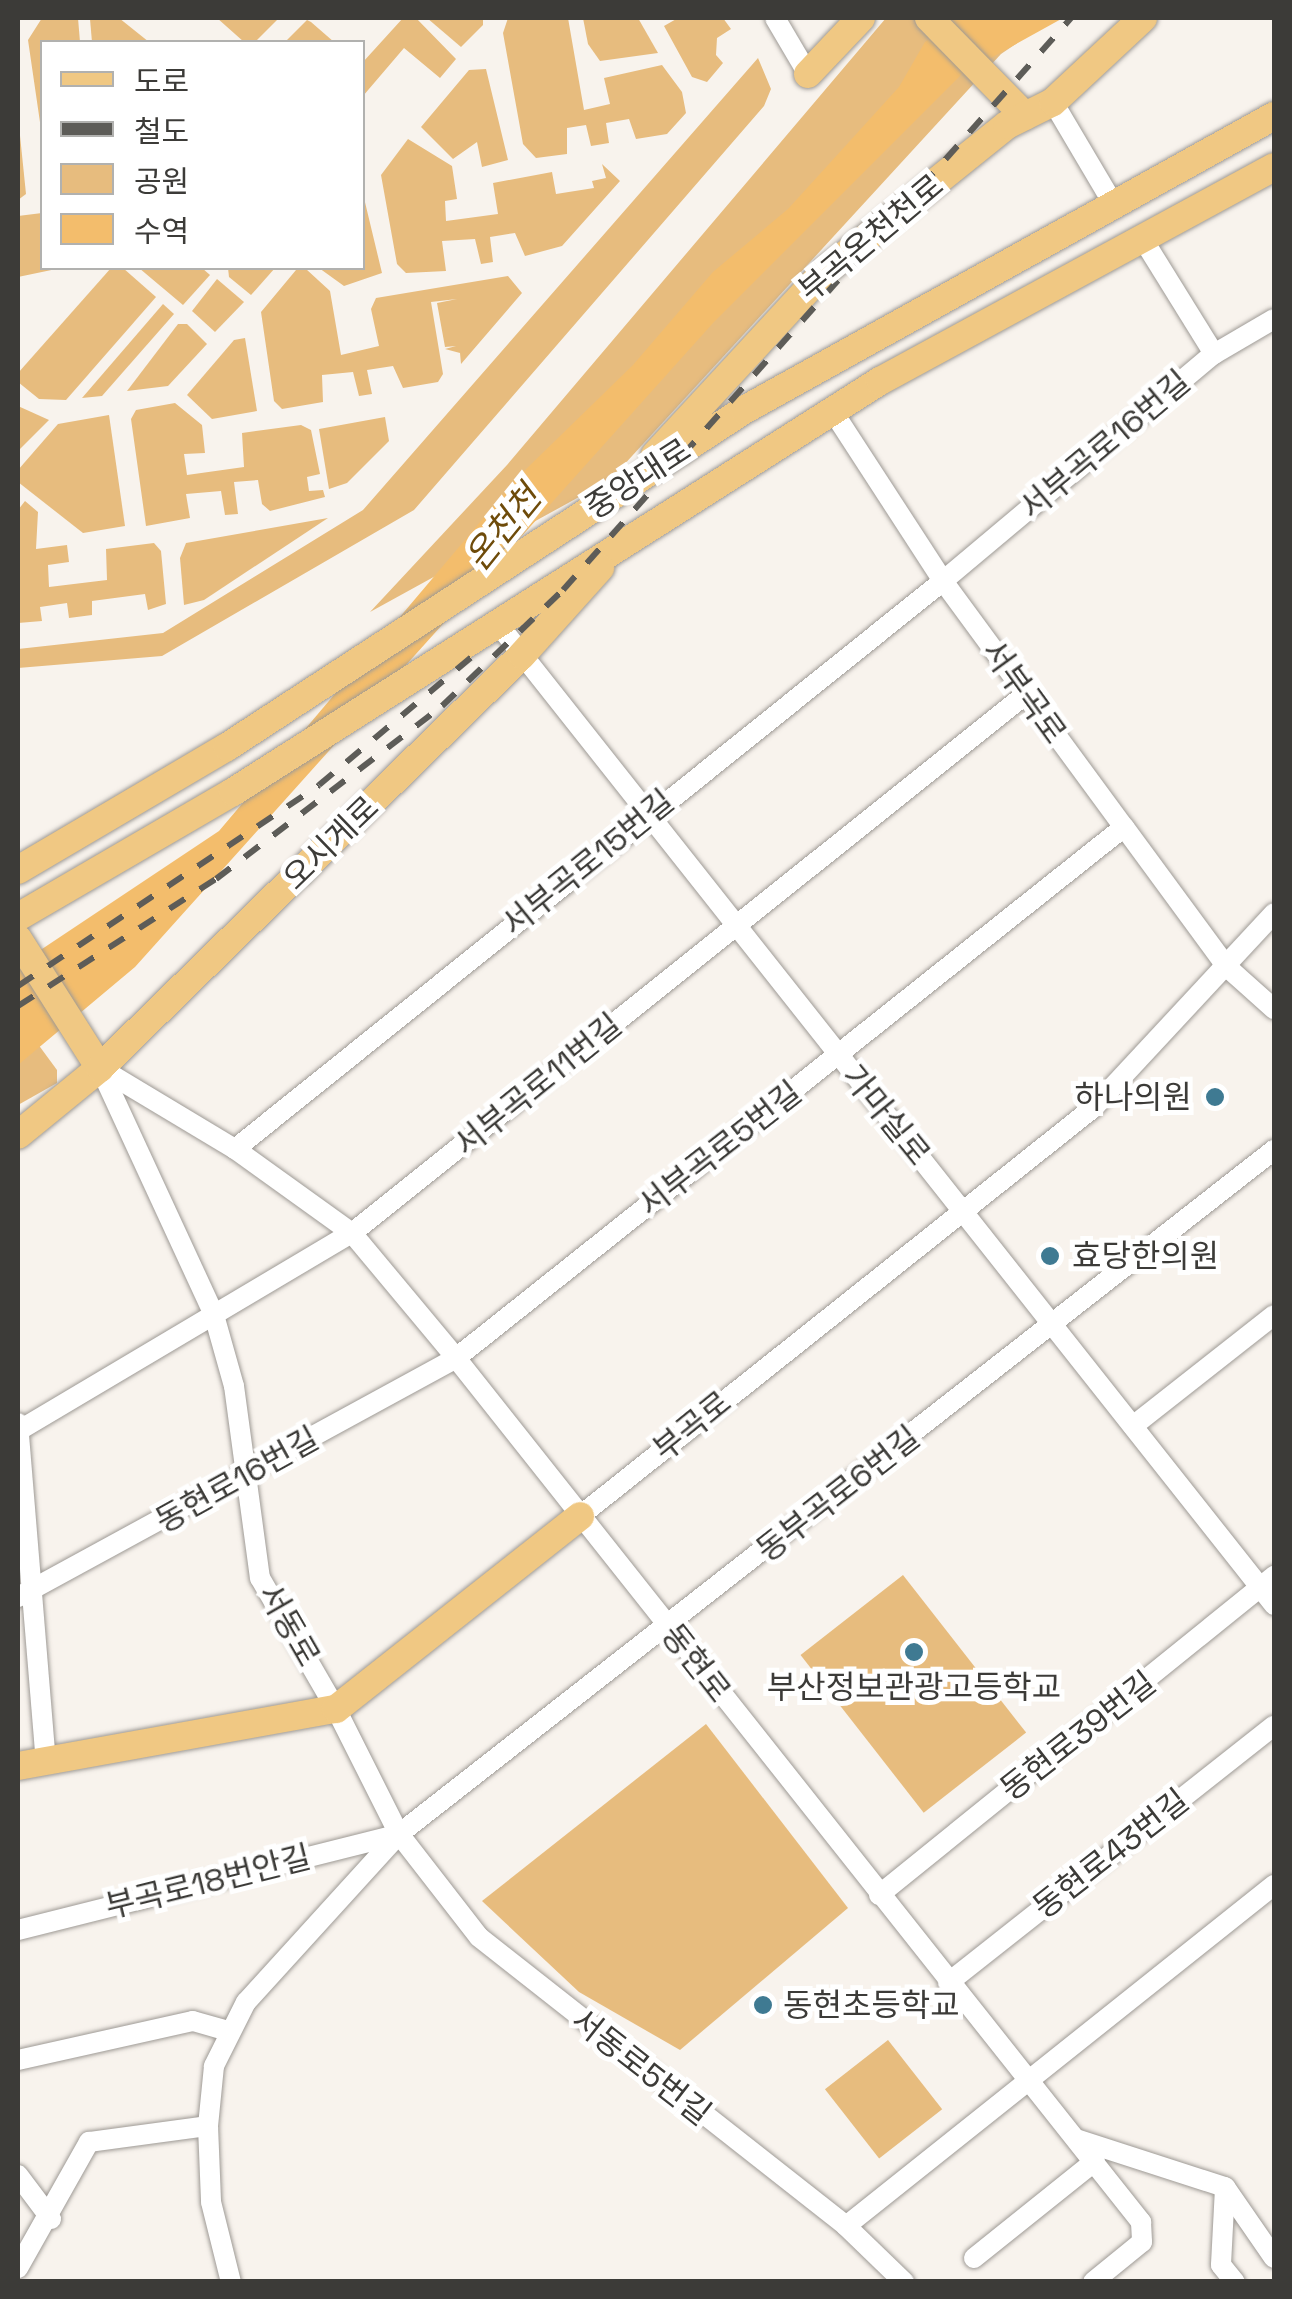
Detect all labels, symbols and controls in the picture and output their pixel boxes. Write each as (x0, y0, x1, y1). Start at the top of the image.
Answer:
legend (40, 40, 365, 270)
text: 도로 (134, 62, 189, 101)
text: 철도 (134, 112, 189, 151)
text: 공원 (134, 162, 189, 201)
street label: 부곡온천천로 (791, 167, 951, 309)
text: 수역 (134, 212, 189, 251)
street label: 서부곡로16번길 (1012, 363, 1198, 527)
street label: 중앙대로 (578, 431, 698, 527)
water label: 온천천 (456, 477, 550, 579)
street label: 서부곡로 (974, 633, 1074, 751)
street label: 서부곡로15번길 (495, 782, 681, 944)
street label: 오시게로 (275, 788, 387, 898)
street label: 서부곡로11번길 (447, 1006, 629, 1164)
street label: 가마실로 (834, 1057, 938, 1173)
street label: 서부곡로5번길 (631, 1074, 809, 1224)
place label: 하나의원 (1074, 1078, 1192, 1116)
marker: 하나의원 (1202, 1084, 1228, 1110)
place label: 효당한의원 (1072, 1237, 1219, 1275)
marker: 효당한의원 (1037, 1243, 1063, 1269)
street label: 부곡로 (646, 1383, 738, 1469)
street label: 동부곡로6번길 (749, 1418, 927, 1570)
street label: 동현로16번길 (149, 1420, 325, 1540)
street label: 서동로 (250, 1577, 328, 1673)
street label: 동현로 (654, 1616, 738, 1710)
marker: 부산정보관광고등학교 (903, 1641, 925, 1663)
street label: 동현로39번길 (993, 1664, 1163, 1808)
place label: 부산정보관광고등학교 (767, 1668, 1061, 1706)
street label: 동현로43번길 (1026, 1781, 1196, 1927)
street label: 부곡로18번안길 (101, 1838, 315, 1926)
place label: 동현초등학교 (783, 1986, 960, 2024)
marker: 동현초등학교 (752, 1994, 774, 2016)
street label: 서동로5번길 (564, 2001, 718, 2133)

